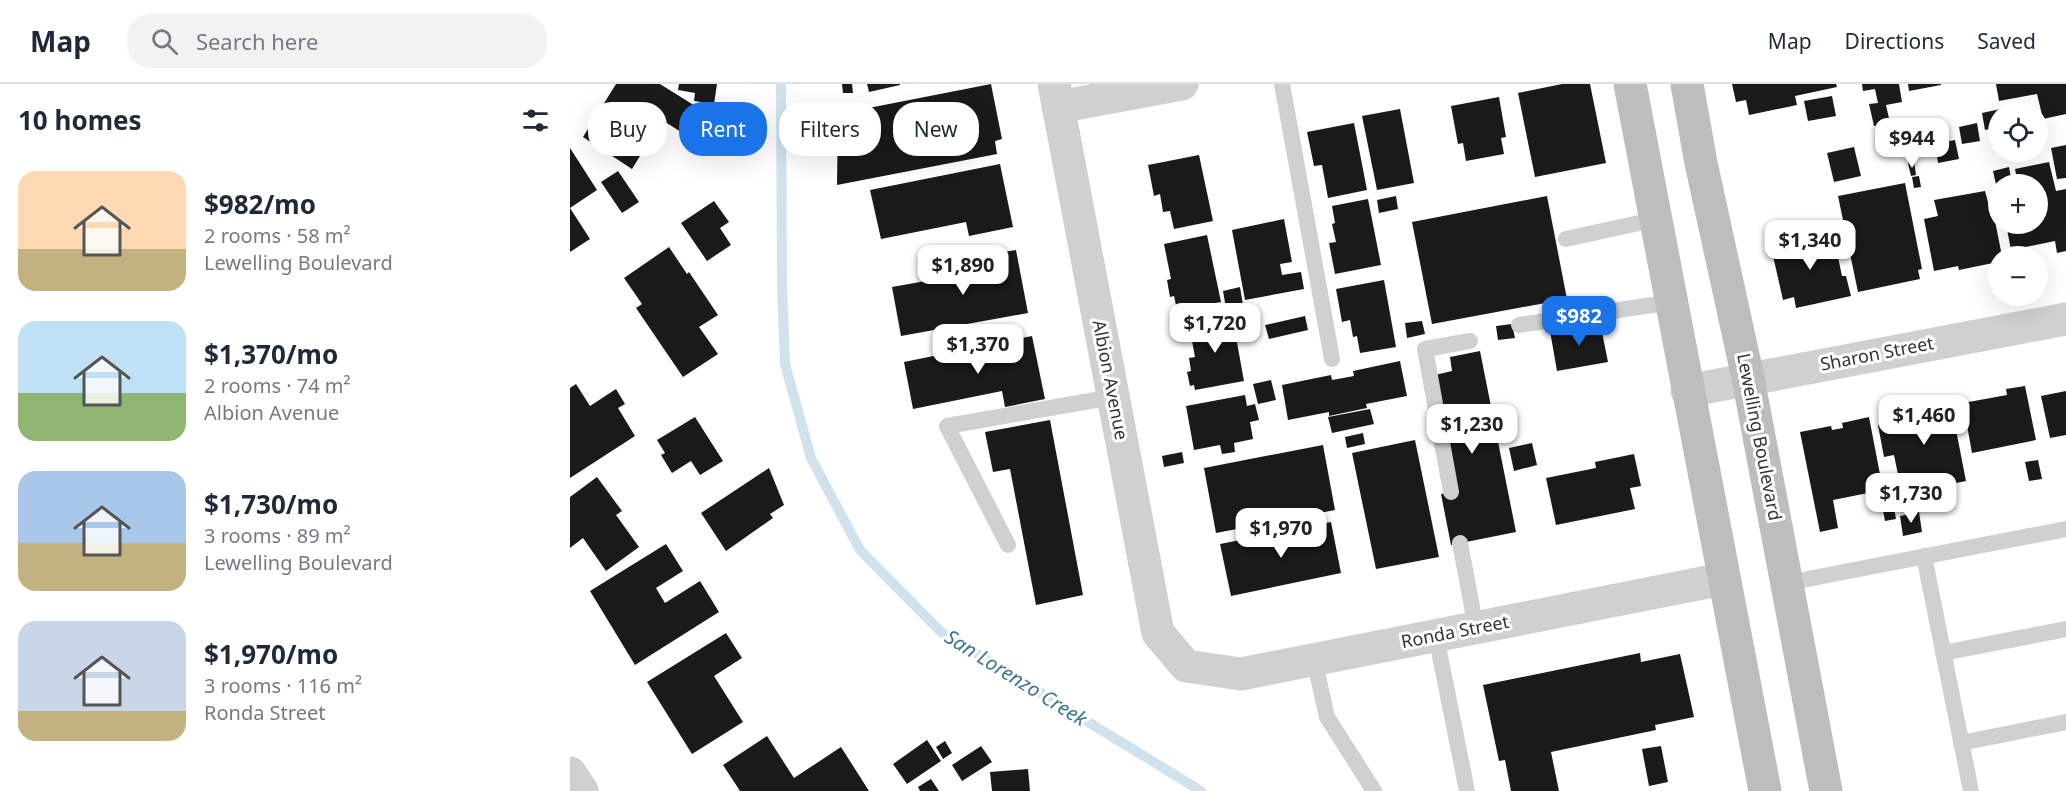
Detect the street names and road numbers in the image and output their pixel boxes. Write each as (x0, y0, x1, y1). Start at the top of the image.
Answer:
street label: Albion Avenue (1088, 318, 1134, 442)
street label: Sharon Street (1818, 330, 1936, 376)
street label: Lewelling Boulevard (1732, 351, 1788, 522)
street label: Ronda Street (1399, 609, 1511, 653)

